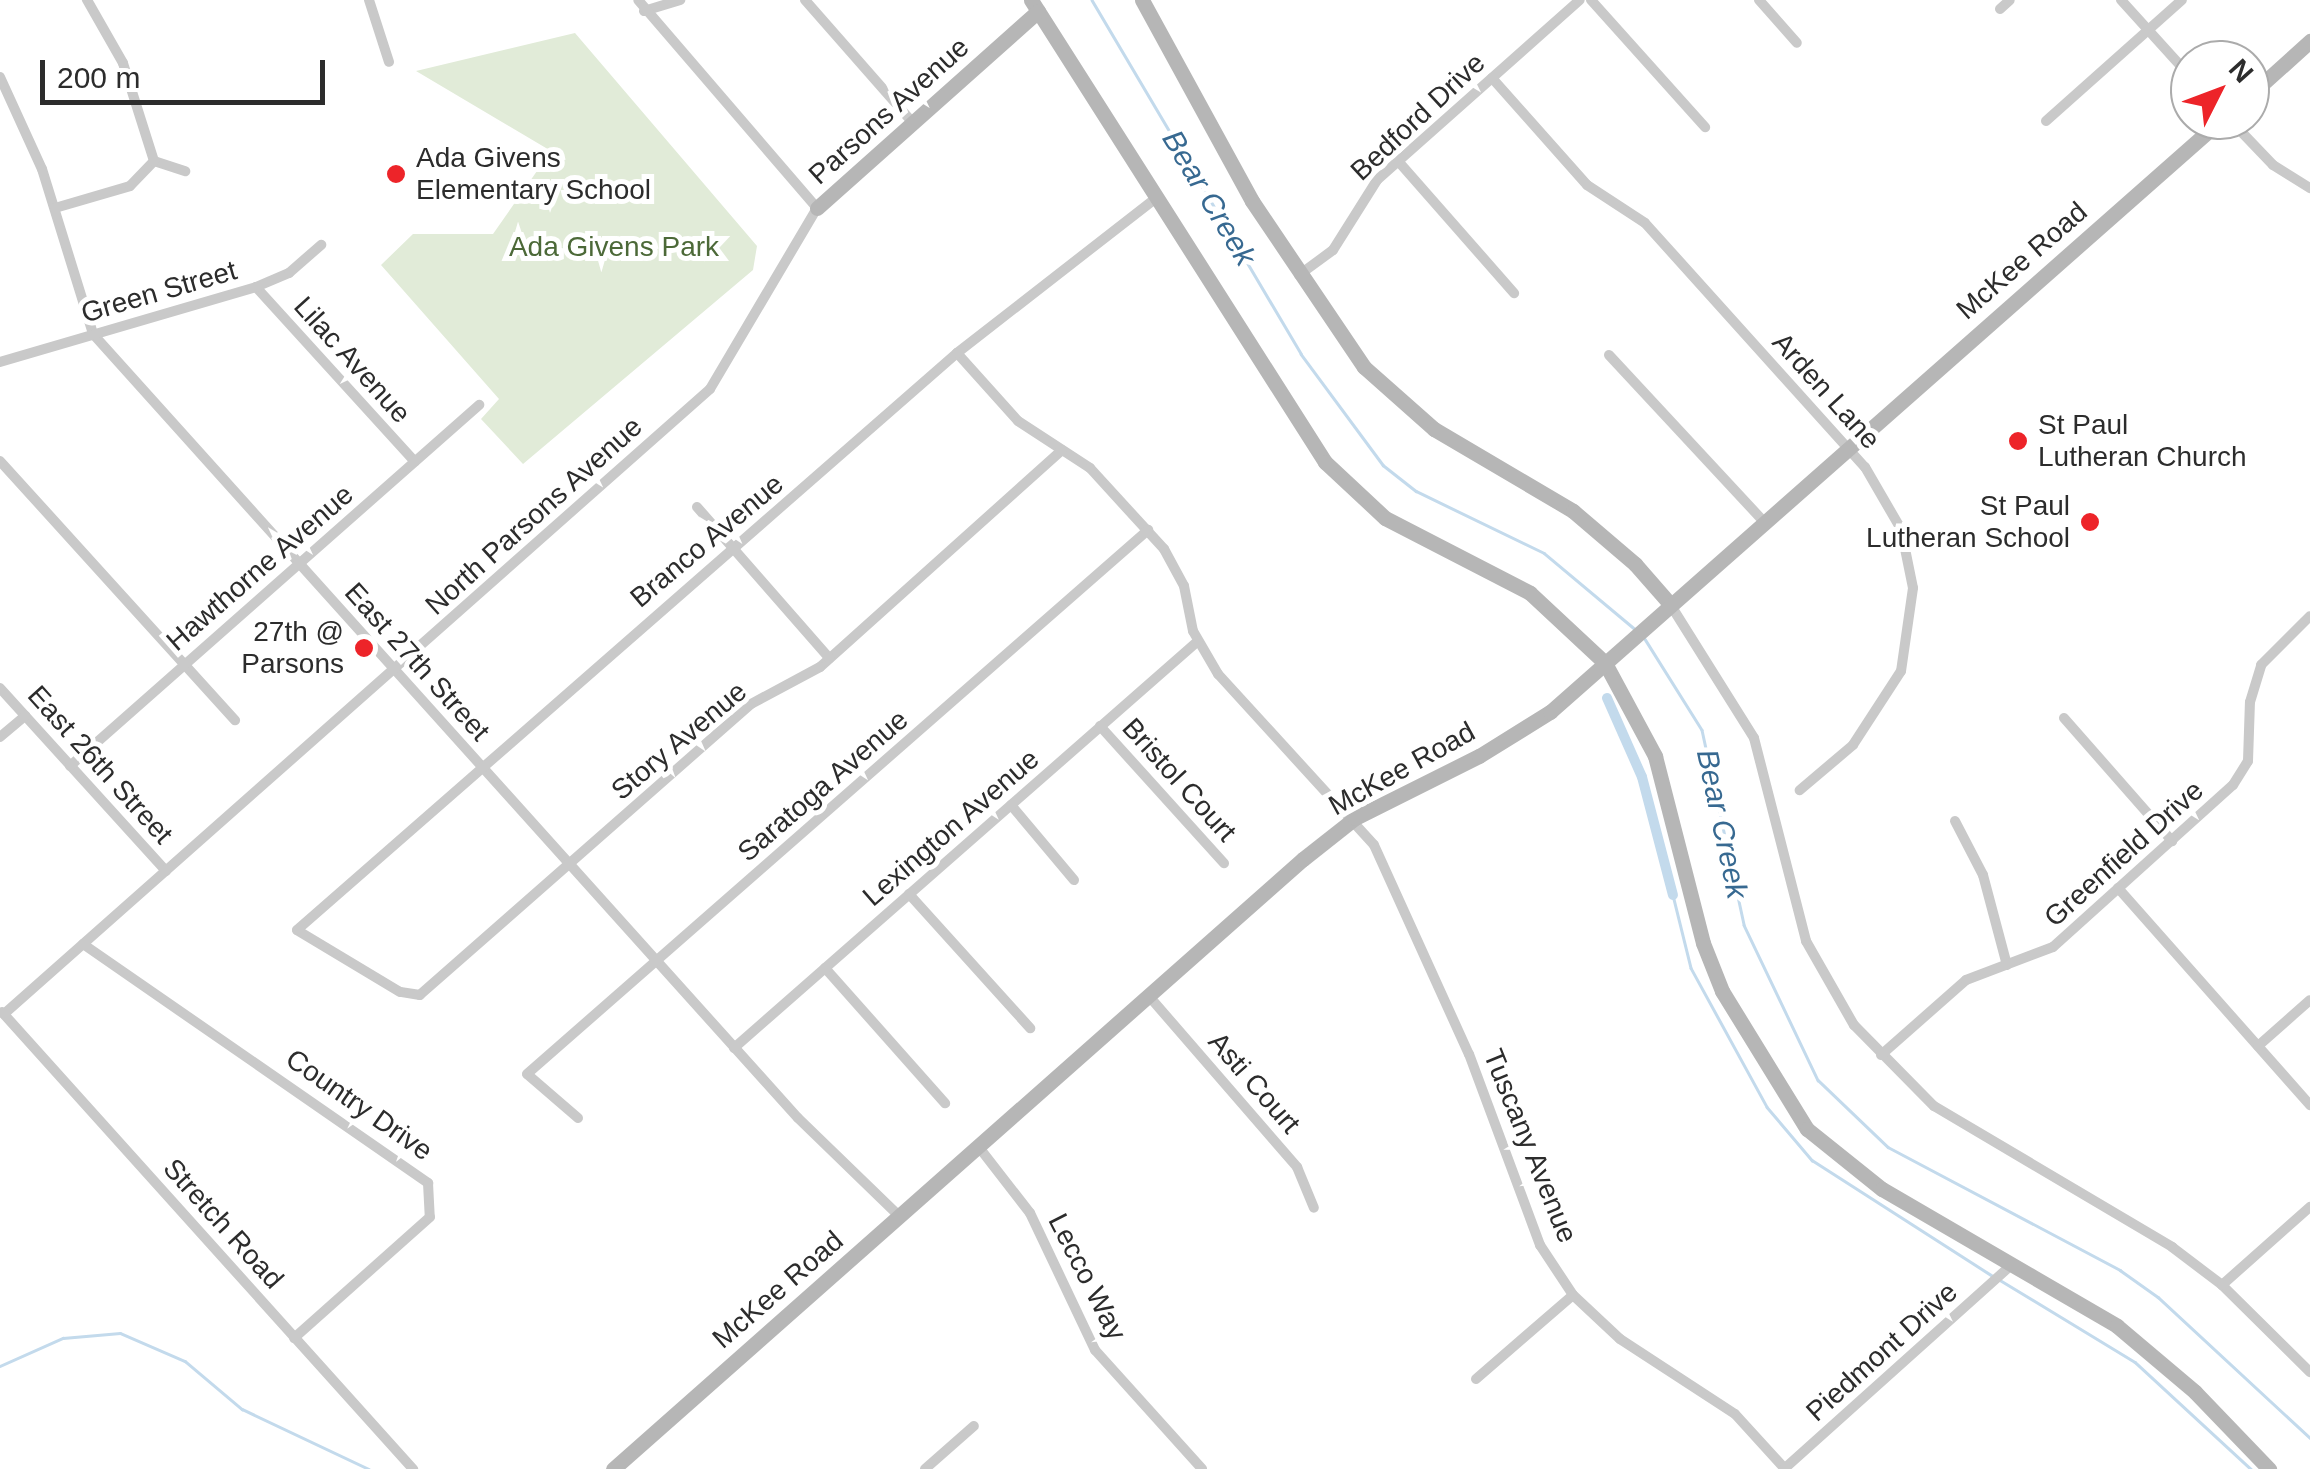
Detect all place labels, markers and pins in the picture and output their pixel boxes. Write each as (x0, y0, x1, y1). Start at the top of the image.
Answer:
place label: Ada Givens Elementary School (416, 141, 651, 207)
marker: Ada Givens Elementary School (385, 163, 407, 185)
place label: St Paul Lutheran Church (2038, 408, 2247, 474)
marker: St Paul Lutheran Church (2007, 430, 2029, 452)
place label: St Paul Lutheran School (1866, 489, 2070, 555)
marker: St Paul Lutheran School (2079, 511, 2101, 533)
place label: 27th @ Parsons (241, 615, 344, 681)
marker: 27th @ Parsons (353, 637, 375, 659)

